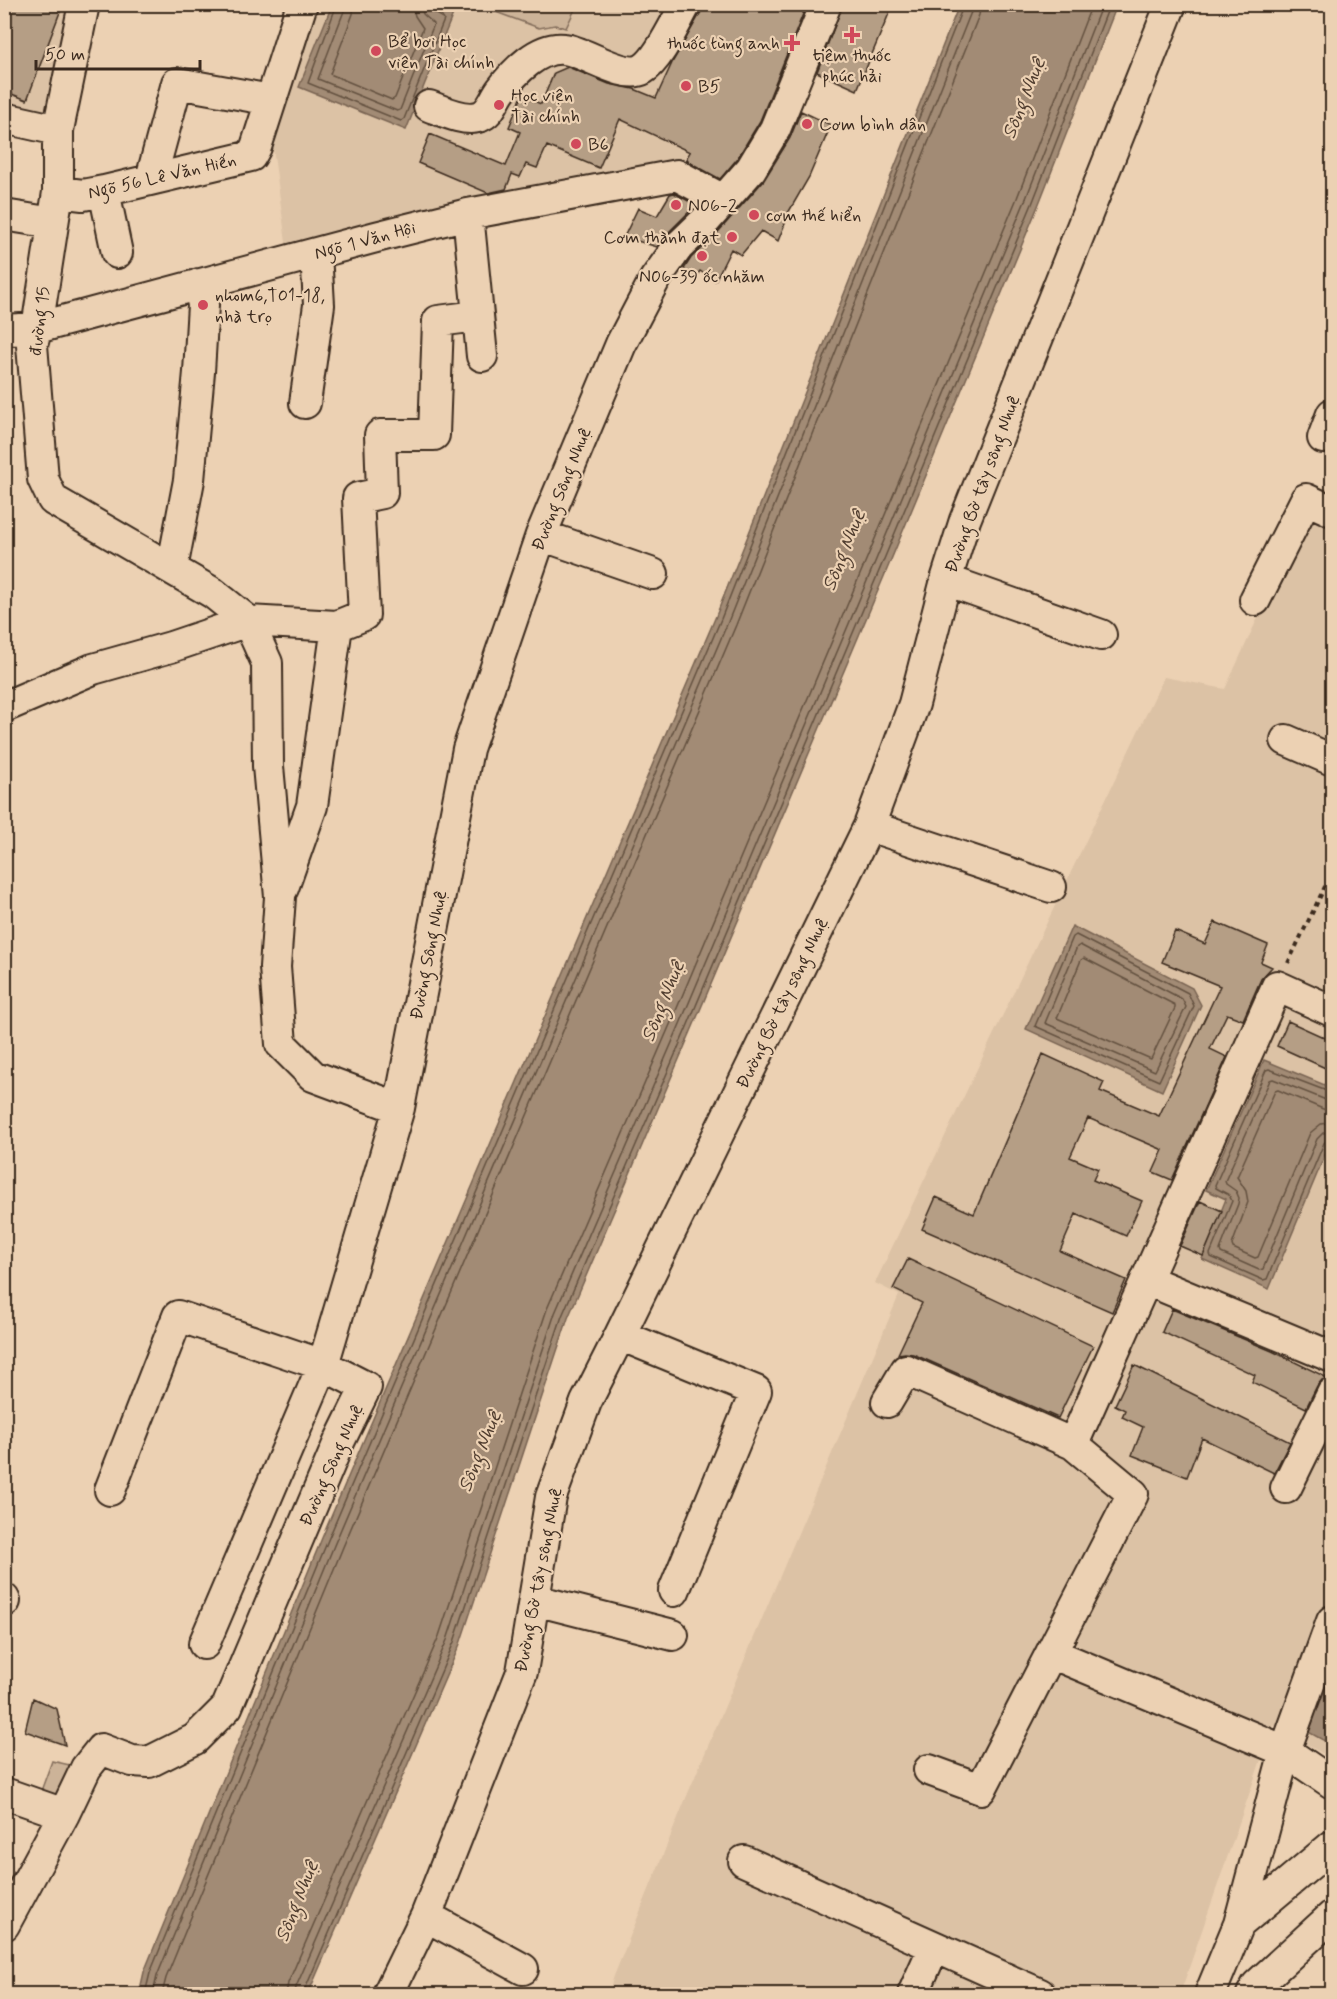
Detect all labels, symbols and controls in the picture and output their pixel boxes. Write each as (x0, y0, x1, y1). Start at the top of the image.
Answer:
marker: tiệm thuốc phúc hải (845, 28, 859, 42)
place label: Bể bơi Học viện Tài chính (388, 30, 494, 75)
place label: thuốc tùng anh (667, 32, 780, 58)
scale bar (36, 33, 200, 71)
marker: thuốc tùng anh (785, 36, 799, 50)
text: 50 m (45, 43, 85, 67)
marker: Bể bơi Học viện Tài chính (369, 44, 383, 58)
place label: tiệm thuốc phúc hải (813, 44, 891, 89)
water label: Sông Nhuệ (996, 53, 1055, 144)
place label: B5 (698, 75, 720, 99)
marker: B5 (679, 79, 693, 93)
place label: Học viện Tài chính (511, 84, 580, 129)
marker: Học viện Tài chính (492, 98, 506, 112)
place label: Cơm bình dân (819, 113, 926, 137)
marker: Cơm bình dân (800, 117, 814, 131)
place label: B6 (588, 133, 609, 157)
marker: B6 (569, 137, 583, 151)
street label: Ngõ 56 Lê Văn Hiến (86, 148, 239, 208)
place label: N06-2 (688, 194, 737, 218)
marker: N06-2 (669, 198, 683, 212)
place label: cơm thế hiển (766, 204, 861, 228)
marker: cơm thế hiển (747, 208, 761, 222)
street label: Ngõ 1 Văn Hội (312, 216, 419, 268)
place label: Cơm thành đạt (603, 226, 720, 250)
marker: Cơm thành đạt (725, 230, 739, 244)
marker: N06-39 ốc nhăm (695, 249, 709, 263)
place label: N06-39 ốc nhăm (639, 265, 765, 289)
place label: nhom6,T01-18, nhà trọ (215, 284, 325, 329)
street label: đường 15 (24, 285, 58, 357)
marker: nhom6,T01-18, nhà trọ (196, 298, 210, 312)
street label: Đường Bờ tây sông Nhuệ (940, 392, 1028, 577)
street label: Đường Sông Nhuệ (526, 424, 600, 555)
water label: Sông Nhuệ (816, 505, 875, 596)
street label: Đường Sông Nhuệ (405, 888, 455, 1022)
street label: Đường Bờ tây sông Nhuệ (731, 914, 837, 1094)
water label: Sông Nhuệ (635, 956, 694, 1047)
street label: Đường Sông Nhuệ (294, 1401, 371, 1531)
water label: Sông Nhuệ (452, 1406, 511, 1497)
street label: Đường Bờ tây sông Nhuệ (509, 1486, 571, 1675)
water label: Sông Nhuệ (269, 1856, 328, 1947)

